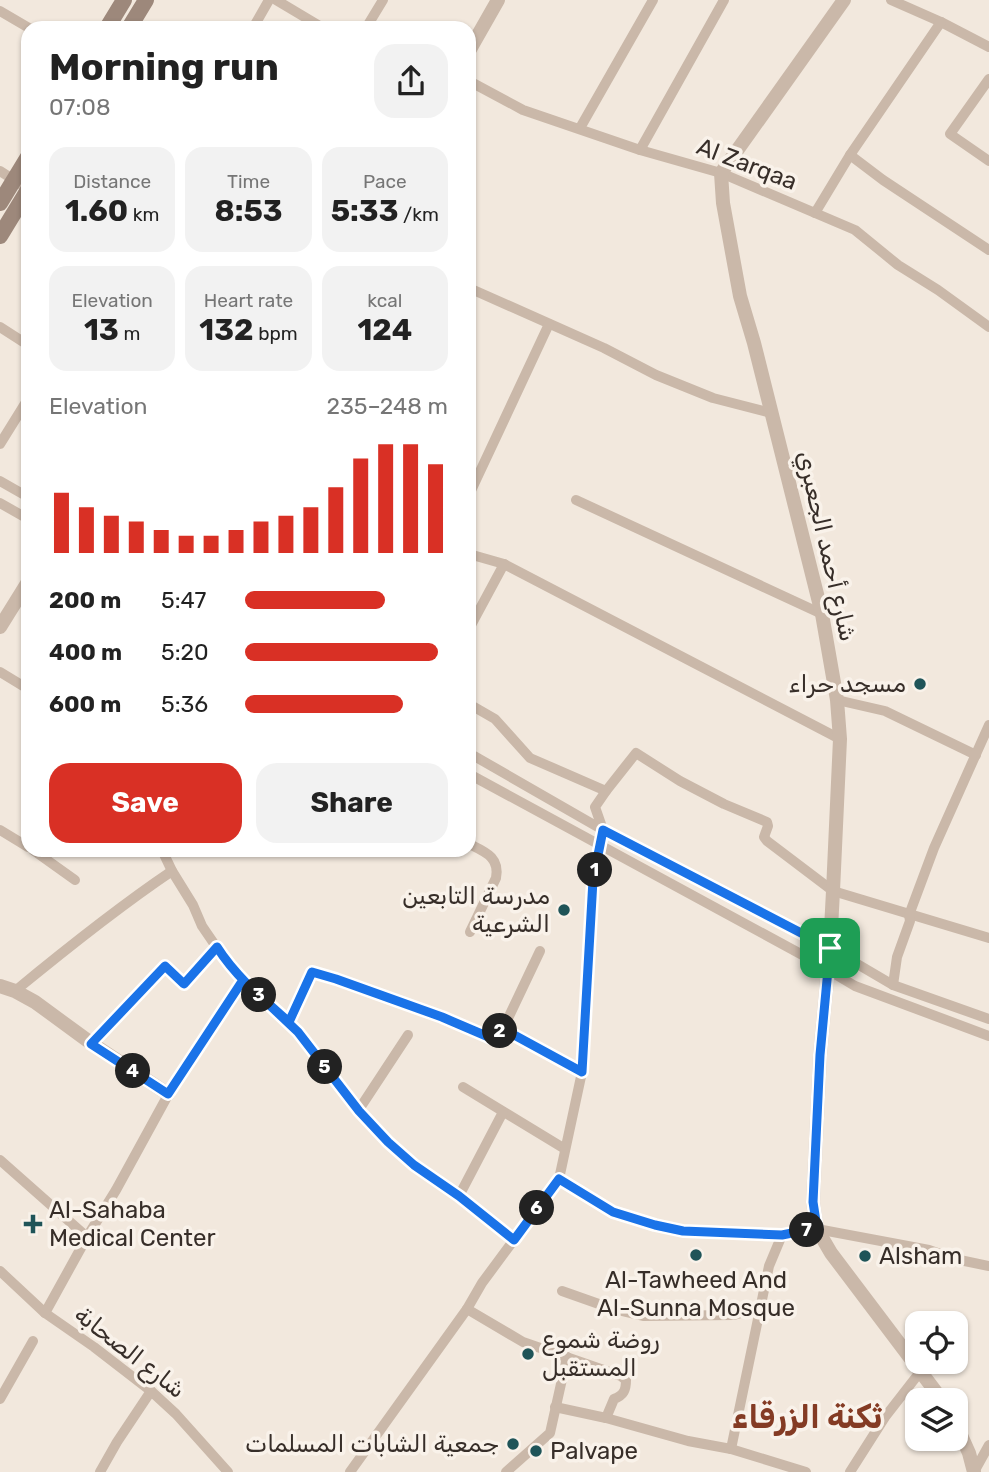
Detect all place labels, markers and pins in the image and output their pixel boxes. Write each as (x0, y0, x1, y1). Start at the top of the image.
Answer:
place label: مسجد حراء (788, 670, 906, 698)
marker: مسجد حراء (912, 676, 928, 692)
pin: 1 (578, 852, 612, 888)
place label: مدرسة التابعين الشرعية (402, 882, 550, 938)
marker: مدرسة التابعين الشرعية (556, 902, 572, 918)
pin (800, 918, 860, 978)
pin: 3 (242, 978, 276, 1012)
pin: 2 (482, 1014, 518, 1048)
pin: 5 (308, 1050, 342, 1084)
pin: 4 (116, 1054, 150, 1088)
pin: 6 (520, 1190, 554, 1226)
place label: Al-Sahaba Medical Center (49, 1196, 216, 1252)
pin: 7 (790, 1212, 824, 1248)
marker: Al-Sahaba Medical Center (23, 1214, 43, 1234)
place label: Alsham (879, 1242, 962, 1270)
marker: Al-Tawheed And Al-Sunna Mosque (688, 1247, 704, 1263)
marker: Alsham (857, 1248, 873, 1264)
place label: Al-Tawheed And Al-Sunna Mosque (597, 1266, 795, 1322)
place label: روضة شموع المستقبل (542, 1326, 660, 1382)
marker: روضة شموع المستقبل (520, 1346, 536, 1362)
place label: جمعية الشابات المسلمات (245, 1430, 499, 1458)
marker: جمعية الشابات المسلمات (505, 1436, 521, 1452)
place label: Palvape (550, 1437, 638, 1465)
marker: Palvape (528, 1443, 544, 1459)

